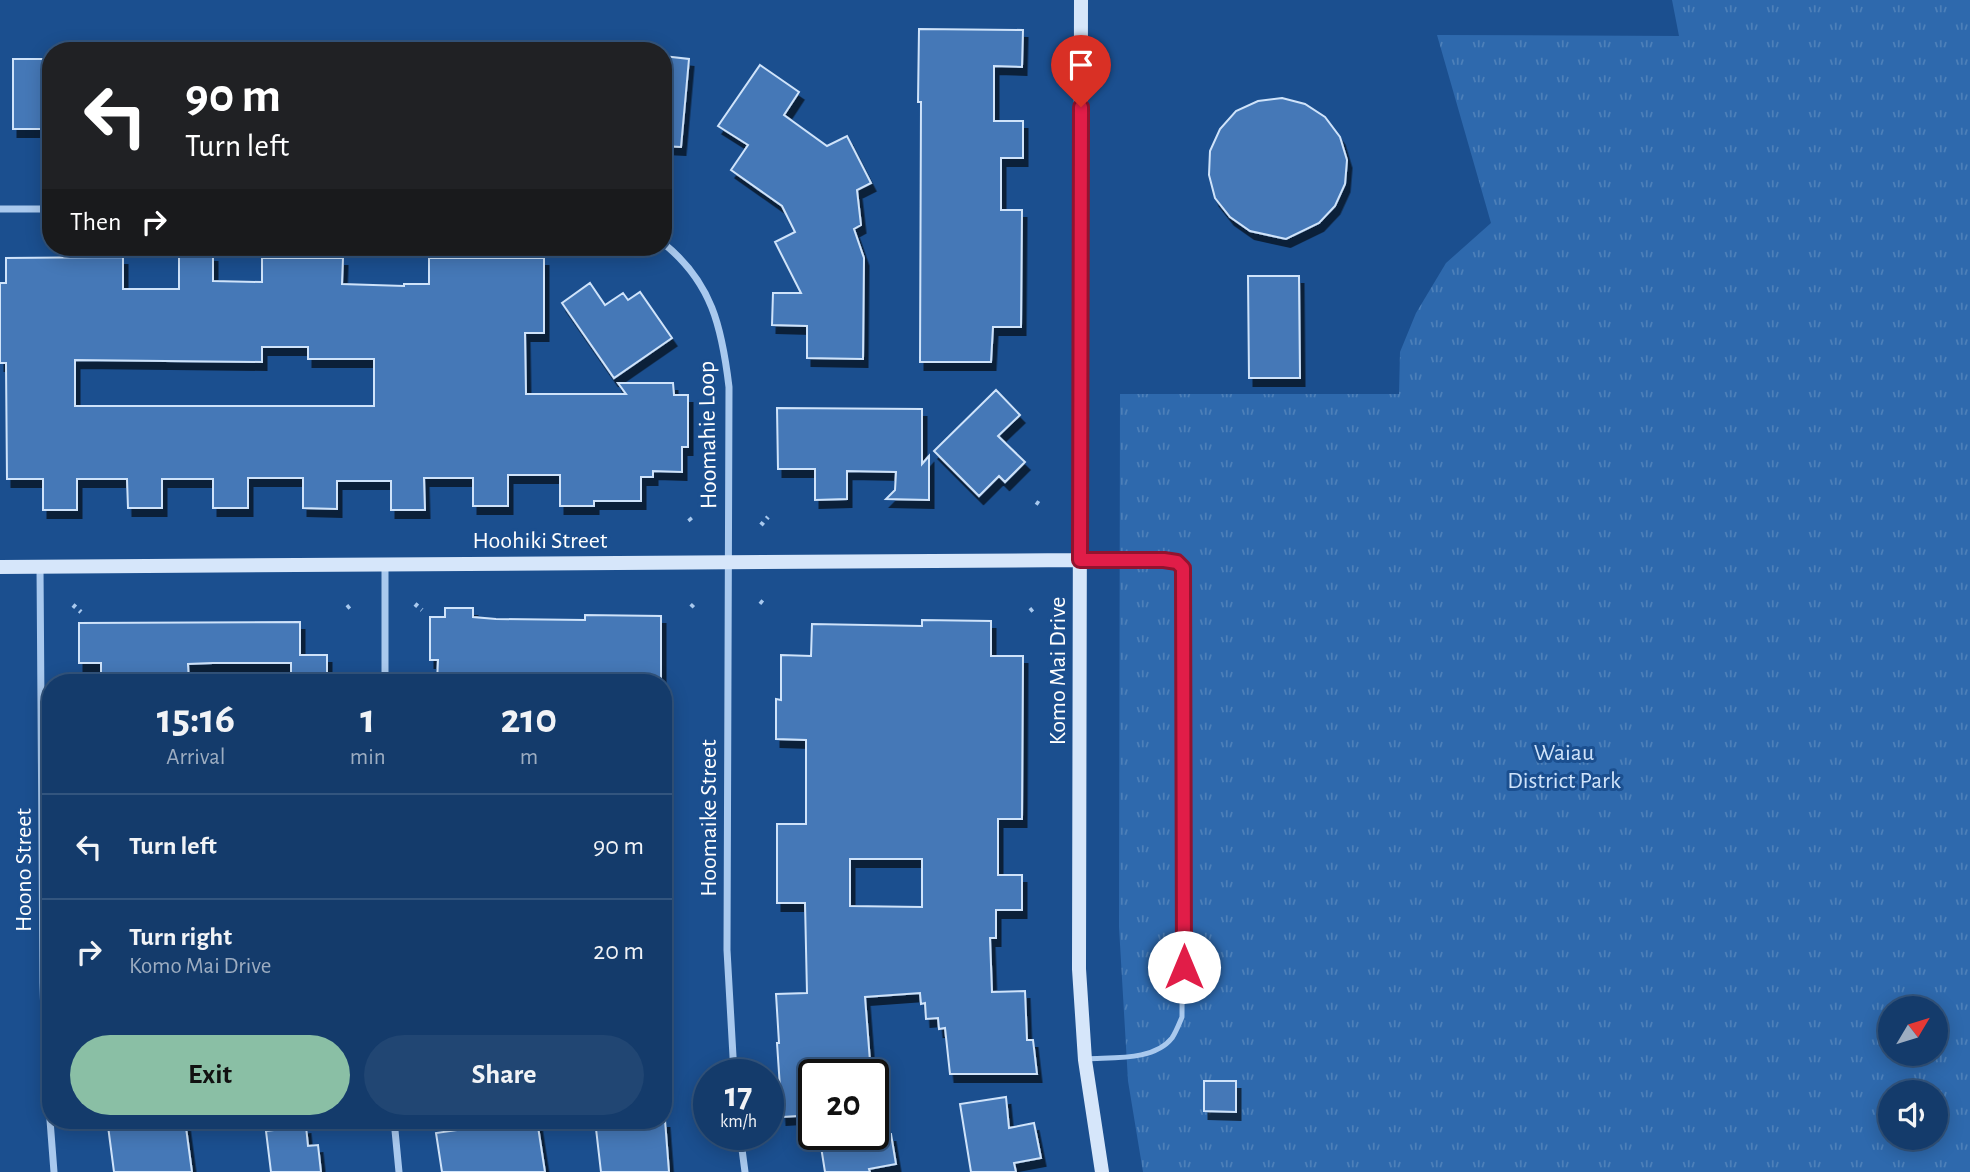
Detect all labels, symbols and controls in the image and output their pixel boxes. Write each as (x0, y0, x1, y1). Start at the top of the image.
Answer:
pin (1051, 35, 1111, 107)
icon: arrive (1062, 46, 1100, 84)
icon: left (70, 70, 161, 161)
text: 90 m (185, 72, 281, 121)
text: Turn left (185, 130, 289, 162)
icon: right (135, 203, 173, 241)
text: Then (70, 209, 121, 235)
street label: Hoomahie Loop (695, 361, 721, 509)
street label: Hoohiki Street (473, 529, 608, 553)
street label: Komo Mai Drive (1046, 597, 1070, 745)
text: 15:16 (157, 698, 235, 740)
text: 1 (360, 698, 375, 740)
text: 210 (500, 698, 557, 740)
street label: Hoomaike Street (697, 739, 721, 897)
park label: Waiau District Park (1507, 741, 1621, 793)
text: Arrival (166, 746, 225, 769)
text: min (350, 746, 386, 769)
text: m (520, 746, 538, 769)
street label: Hoono Street (12, 808, 36, 932)
icon: left (70, 828, 108, 866)
text: Turn left (129, 833, 217, 859)
text: 90 m (593, 833, 644, 859)
text: Turn right (129, 924, 232, 950)
position arrow (1147, 930, 1221, 1004)
icon: right (70, 933, 108, 971)
text: 20 m (593, 938, 644, 964)
text: Komo Mai Drive (129, 955, 271, 978)
north arrow (1878, 996, 1948, 1066)
map controls (1878, 996, 1948, 1150)
button: Exit (70, 1035, 350, 1115)
button: Share (364, 1035, 644, 1115)
speed limit sign: 20 (798, 1059, 889, 1150)
text: 17 (725, 1078, 752, 1113)
button: sound (1878, 1080, 1948, 1150)
text: km/h (720, 1113, 757, 1131)

